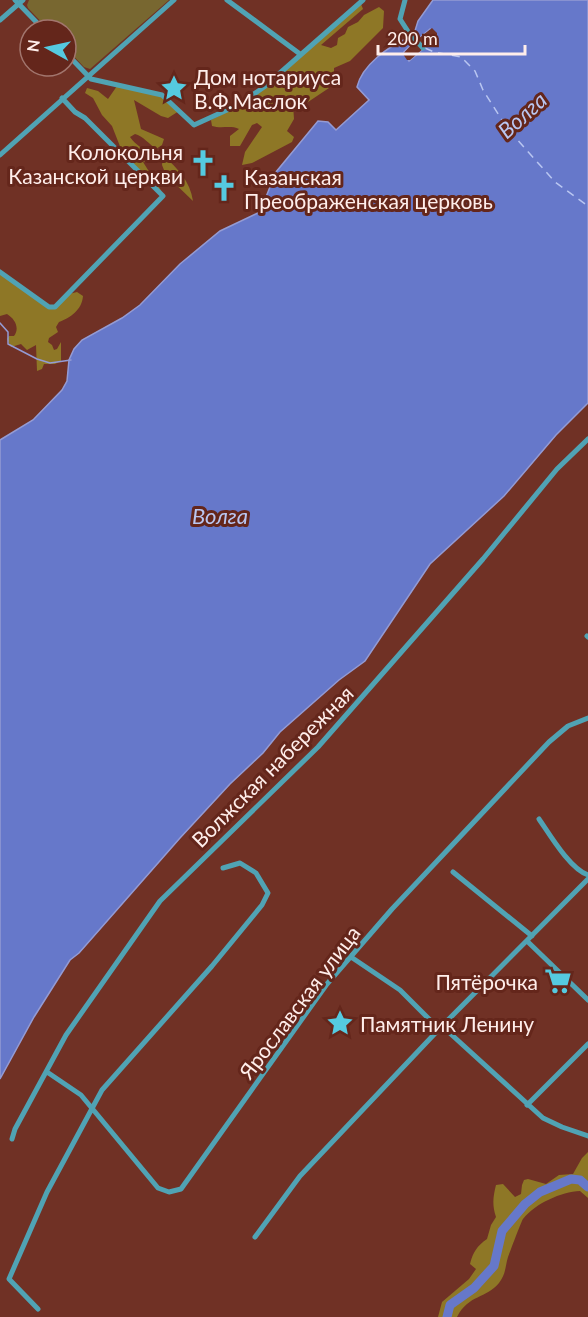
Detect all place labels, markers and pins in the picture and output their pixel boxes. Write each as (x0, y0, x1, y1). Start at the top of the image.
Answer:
place label: Дом нотариуса В.Ф.Маслок (194, 64, 341, 113)
place icon: Дом нотариуса В.Ф.Маслок (159, 73, 189, 103)
place label: Колокольня Казанской церкви (8, 139, 183, 188)
church icon: Колокольня Казанской церкви (188, 148, 218, 178)
place label: Казанская Преображенская церковь (244, 164, 493, 213)
church icon: Казанская Преображенская церковь (209, 173, 239, 203)
supermarket icon: Пятёрочка (543, 966, 573, 996)
place label: Пятёрочка (435, 969, 538, 994)
place icon: Памятник Ленину (325, 1008, 355, 1038)
place label: Памятник Ленину (360, 1011, 534, 1036)

